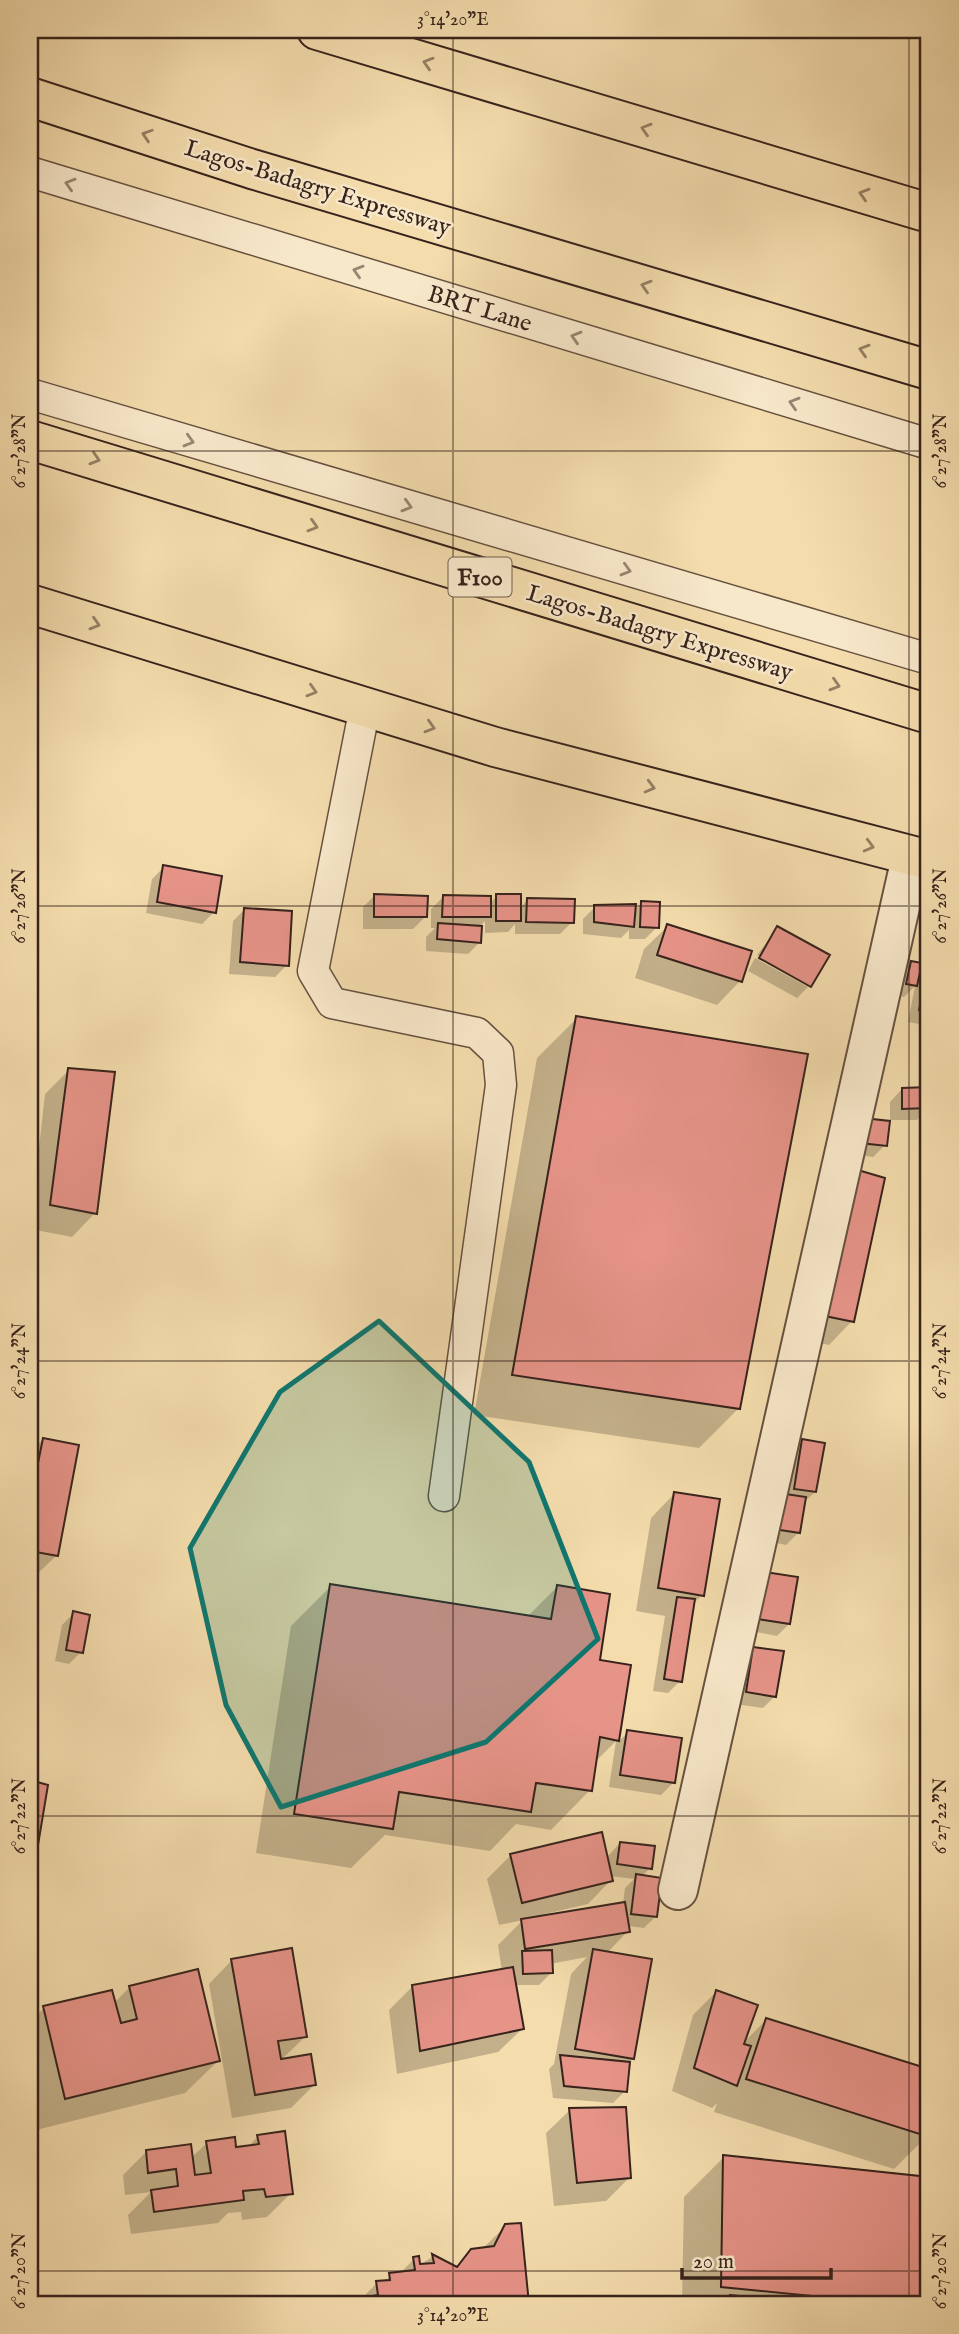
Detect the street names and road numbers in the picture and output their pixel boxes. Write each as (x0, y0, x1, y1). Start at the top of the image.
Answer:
street label: Lagos-Badagry Expressway (181, 133, 455, 244)
street label: BRT Lane (424, 279, 535, 340)
road number: F100 (448, 558, 512, 596)
street label: Lagos-Badagry Expressway (523, 578, 797, 689)

